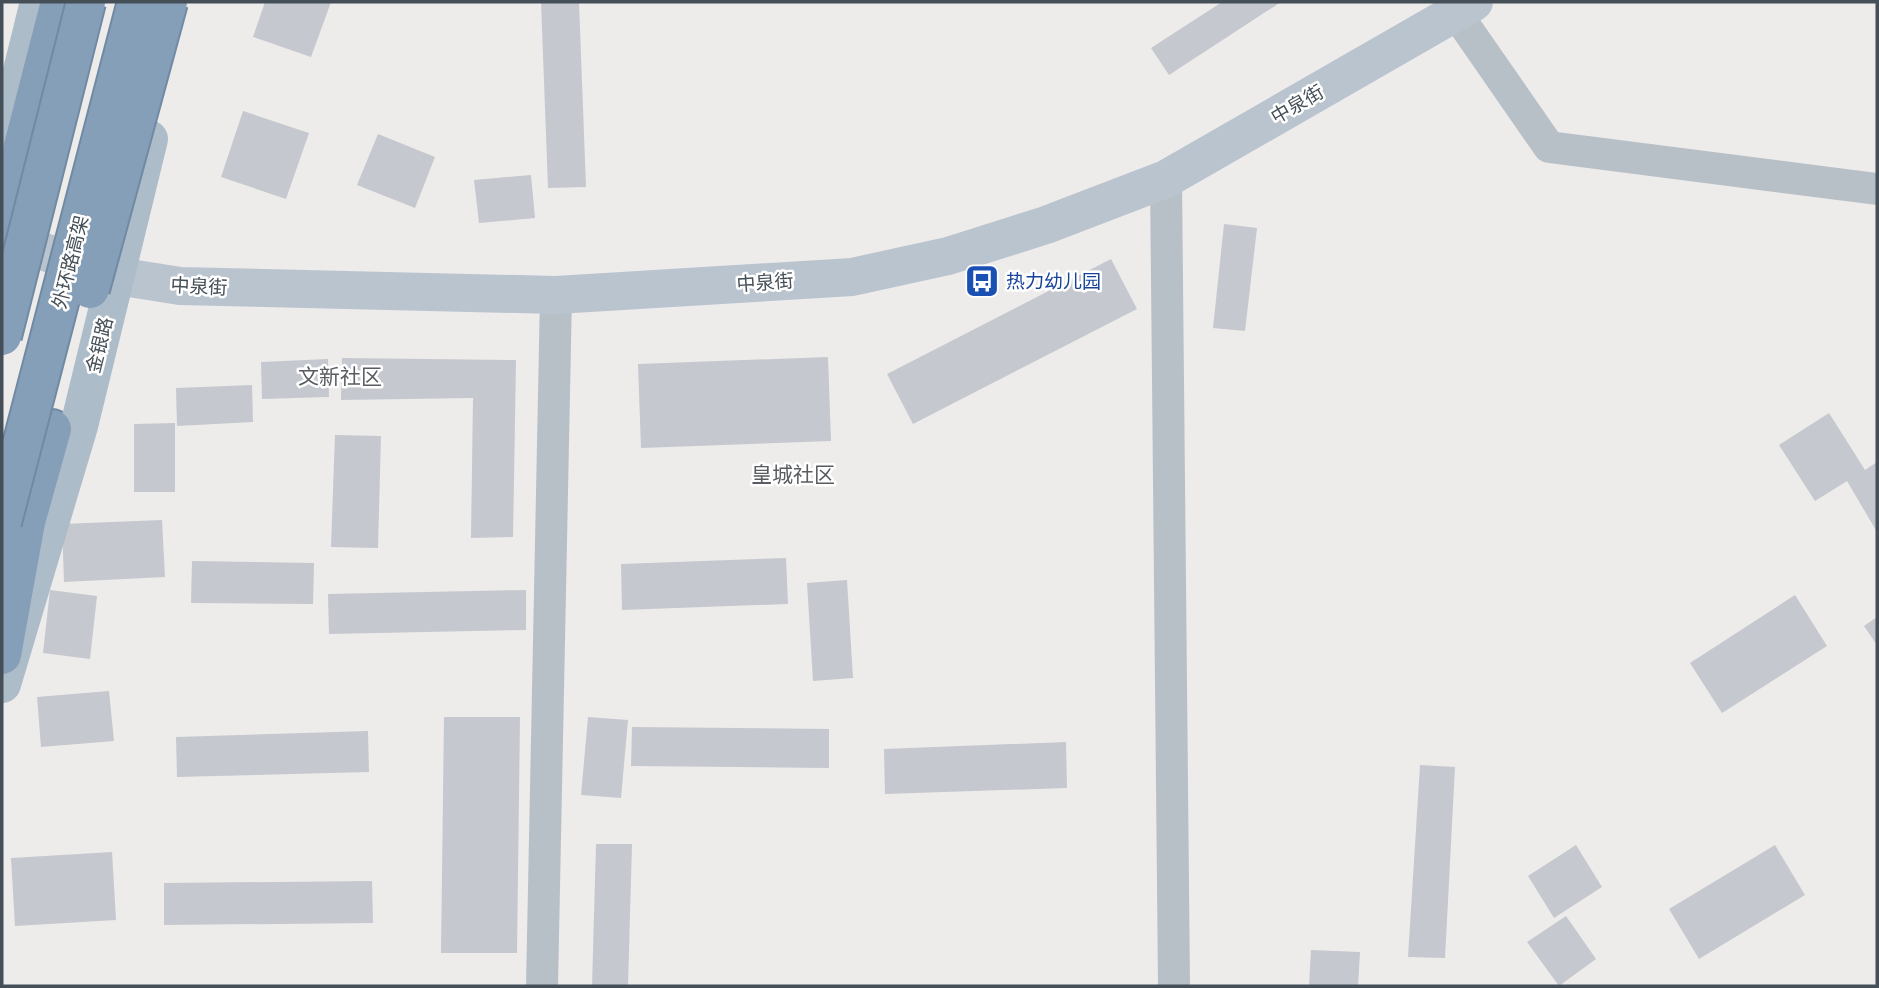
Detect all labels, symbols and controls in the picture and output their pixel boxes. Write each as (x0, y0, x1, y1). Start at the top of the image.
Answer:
street label: 中泉街 (1266, 79, 1327, 128)
street label: 外环路高架 (47, 213, 92, 311)
bus stop icon: 热力幼儿园 (963, 262, 1001, 300)
street label: 中泉街 (736, 268, 794, 295)
place label: 热力幼儿园 (1006, 269, 1101, 292)
street label: 中泉街 (170, 273, 228, 298)
street label: 金银路 (80, 314, 117, 375)
district label: 文新社区 (298, 363, 382, 388)
district label: 皇城社区 (751, 461, 835, 486)

